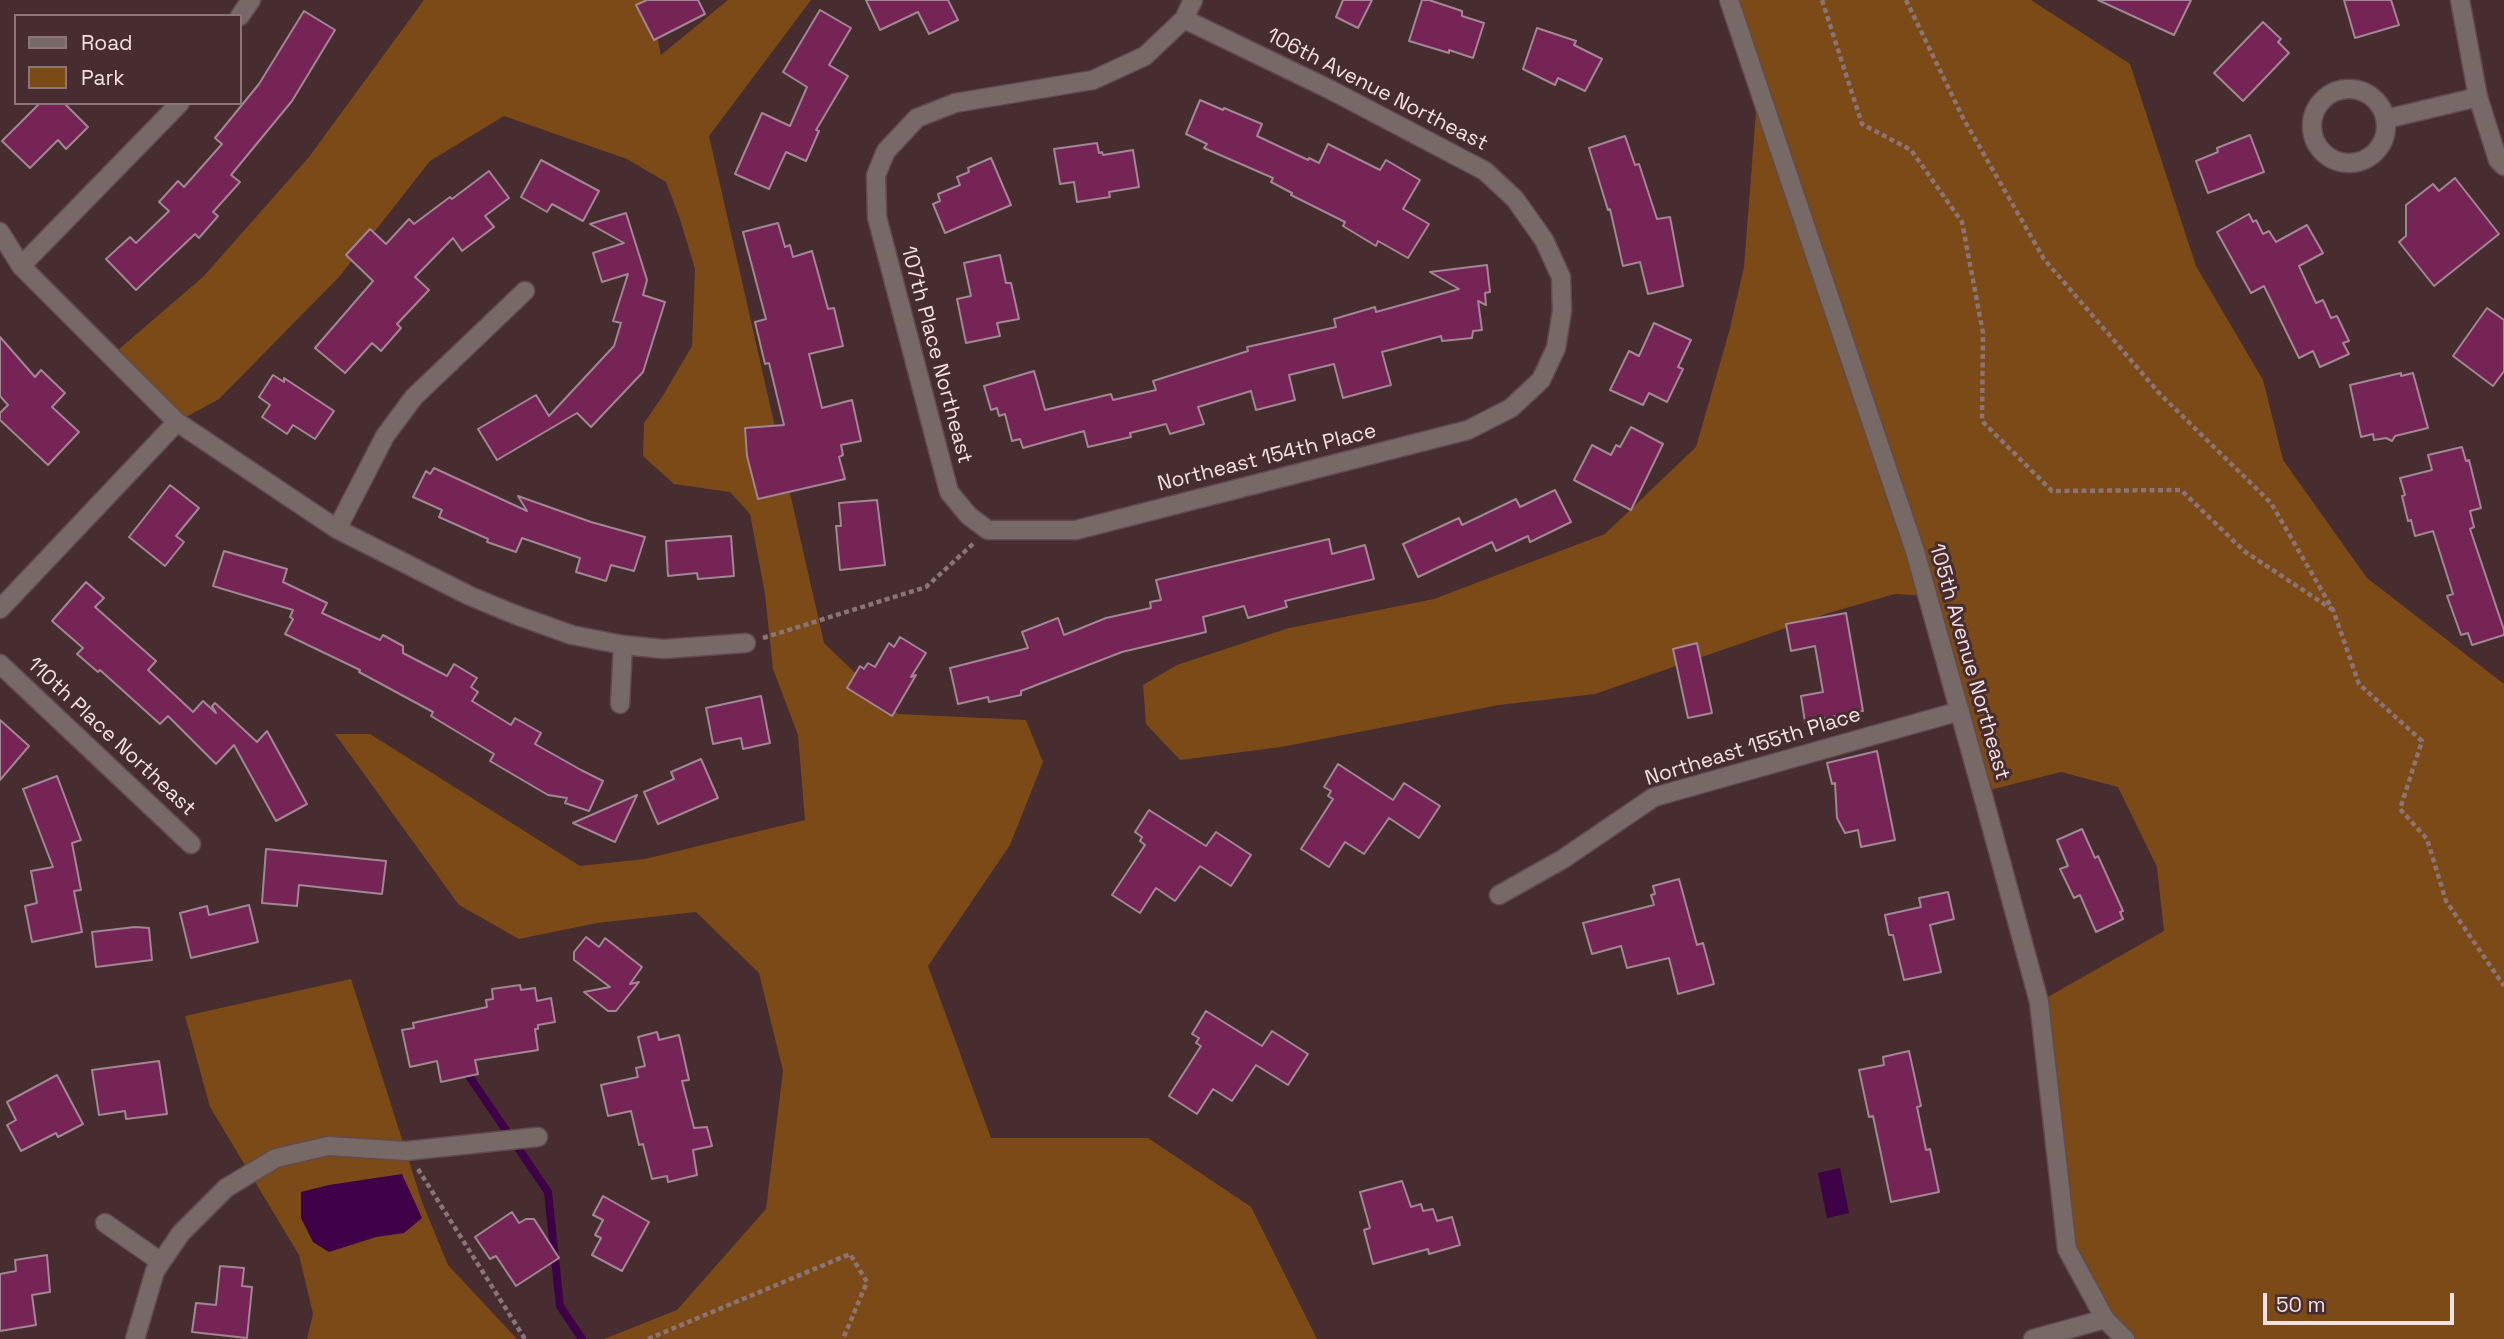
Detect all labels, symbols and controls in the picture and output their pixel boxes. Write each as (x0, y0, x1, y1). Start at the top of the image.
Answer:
legend (14, 14, 242, 105)
street label: 106th Avenue Northeast (1262, 23, 1492, 157)
text: Road (81, 29, 133, 56)
text: Park (81, 64, 125, 91)
street label: 107th Place Northeast (895, 244, 977, 466)
street label: Northeast 154th Place (1155, 419, 1379, 497)
street label: 105th Avenue Northeast (1923, 541, 2015, 783)
street label: 110th Place Northeast (22, 652, 200, 822)
street label: Northeast 155th Place (1642, 702, 1864, 792)
scale bar (2266, 1280, 2457, 1324)
text: 50 m (2276, 1291, 2326, 1318)

